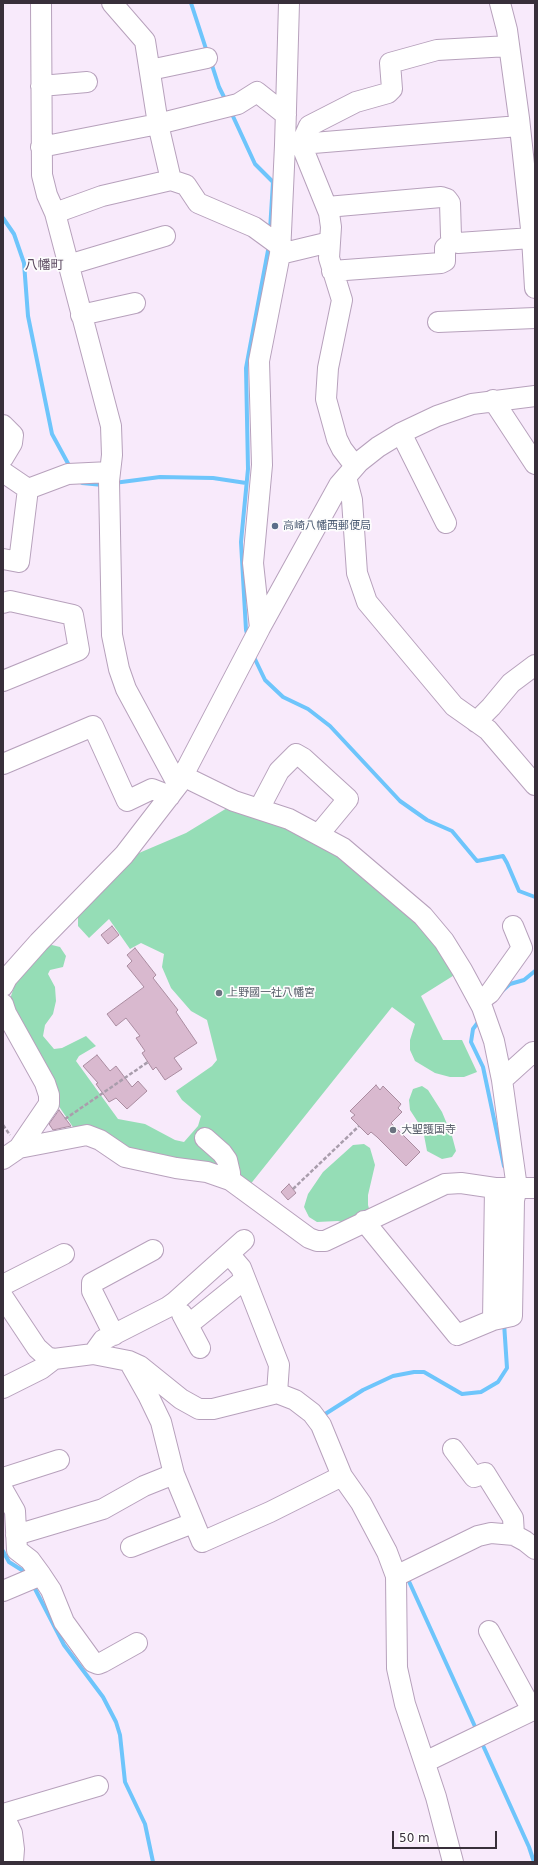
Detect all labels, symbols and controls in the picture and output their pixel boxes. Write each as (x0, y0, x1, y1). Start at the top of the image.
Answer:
district label: 八幡町 (25, 258, 63, 274)
place label: 高崎八幡西郵便局 (283, 519, 371, 533)
marker: 高崎八幡西郵便局 (270, 521, 280, 531)
place label: 上野國一社八幡宮 (227, 986, 315, 1000)
marker: 上野國一社八幡宮 (214, 988, 224, 998)
place label: 大聖護国寺 (401, 1123, 456, 1137)
marker: 大聖護国寺 (388, 1125, 398, 1135)
scale bar (394, 1823, 499, 1849)
text: 50 m (399, 1831, 430, 1845)

